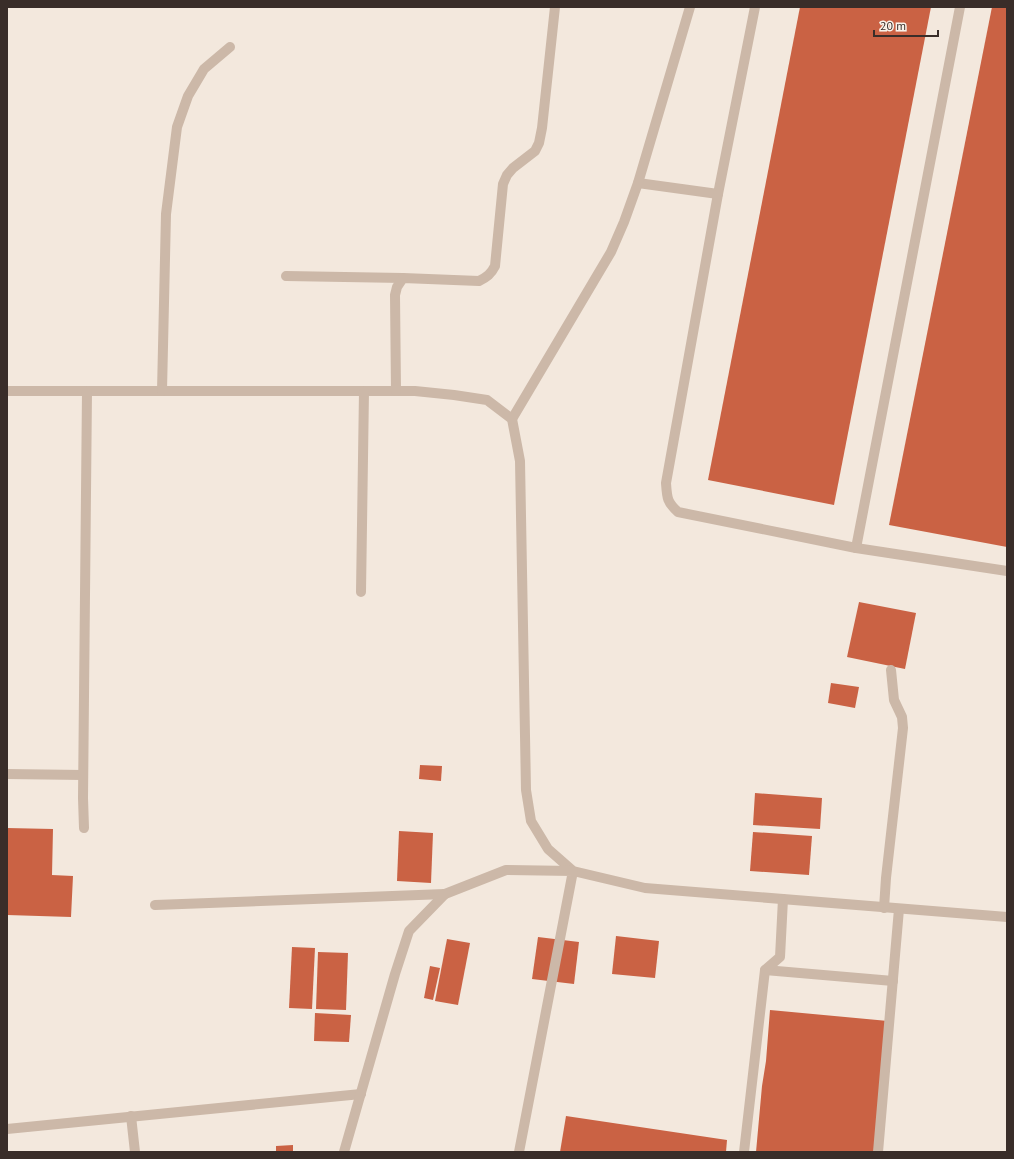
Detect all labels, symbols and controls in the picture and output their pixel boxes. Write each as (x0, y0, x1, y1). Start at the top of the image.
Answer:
scale bar (874, 12, 938, 38)
text: 20 m (880, 18, 906, 33)

